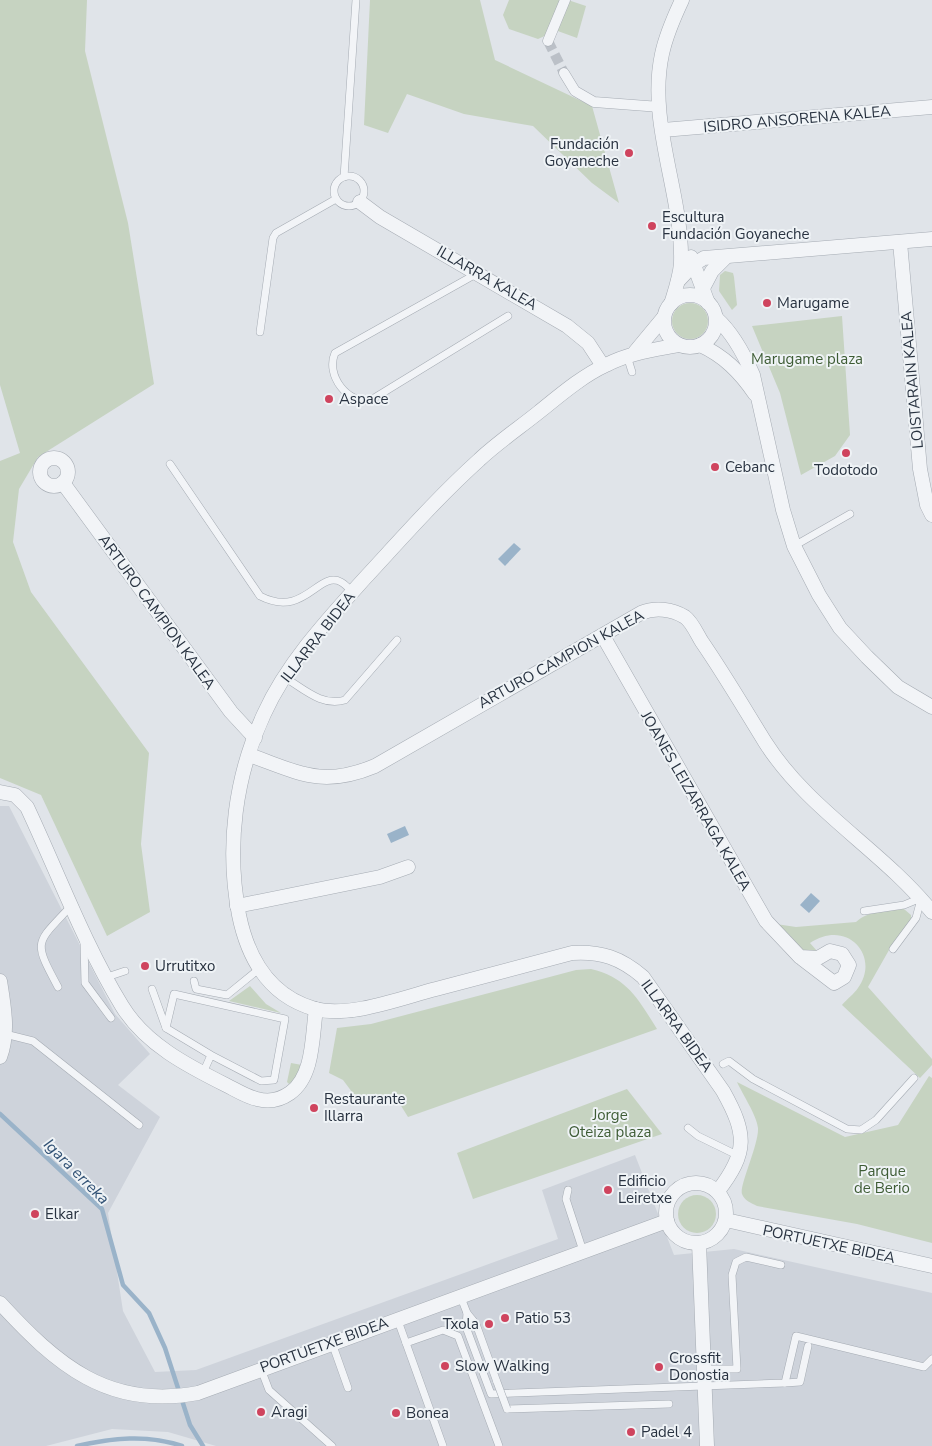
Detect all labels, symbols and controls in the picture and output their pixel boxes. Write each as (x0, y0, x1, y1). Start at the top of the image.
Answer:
street label: ISIDRO ANSORENA KALEA (702, 101, 892, 137)
place label: Fundación Goyaneche (544, 134, 619, 171)
marker: Fundación Goyaneche (623, 147, 635, 159)
place label: Escultura Fundación Goyaneche (662, 207, 809, 244)
marker: Escultura Fundación Goyaneche (646, 220, 658, 232)
street label: ILLARRA KALEA (433, 241, 541, 315)
place label: Marugame (777, 293, 849, 313)
marker: Marugame (761, 297, 773, 309)
street label: LOISTARAIN KALEA (896, 310, 928, 450)
park label: Marugame plaza (751, 349, 863, 369)
place label: Aspace (339, 389, 389, 409)
marker: Aspace (323, 393, 335, 405)
marker: Todotodo (840, 447, 852, 459)
place label: Cebanc (725, 457, 775, 477)
place label: Todotodo (814, 460, 878, 480)
marker: Cebanc (709, 461, 721, 473)
street label: ARTURO CAMPION KALEA (94, 531, 220, 694)
street label: ILLARRA BIDEA (276, 587, 360, 687)
street label: ARTURO CAMPION KALEA (474, 605, 648, 713)
street label: JOANES LEIZARRAGA KALEA (636, 707, 756, 894)
place label: Urrutitxo (155, 956, 215, 976)
marker: Urrutitxo (139, 960, 151, 972)
street label: ILLARRA BIDEA (637, 976, 717, 1076)
place label: Restaurante Illarra (324, 1089, 406, 1126)
marker: Restaurante Illarra (308, 1102, 320, 1114)
park label: Jorge Oteiza plaza (569, 1105, 651, 1142)
water label: Igara erreka (38, 1134, 114, 1210)
park label: Parque de Berio (854, 1161, 910, 1198)
place label: Edificio Leiretxe (618, 1171, 672, 1208)
marker: Edificio Leiretxe (602, 1184, 614, 1196)
place label: Elkar (45, 1204, 80, 1224)
marker: Elkar (29, 1208, 41, 1220)
street label: PORTUETXE BIDEA (761, 1220, 897, 1268)
place label: Patio 53 (515, 1308, 571, 1328)
street label: PORTUETXE BIDEA (257, 1312, 391, 1377)
marker: Patio 53 (499, 1312, 511, 1324)
place label: Txola (443, 1314, 479, 1334)
marker: Txola (483, 1318, 495, 1330)
place label: Crossfit Donostia (669, 1348, 729, 1385)
place label: Slow Walking (455, 1356, 550, 1376)
marker: Slow Walking (439, 1360, 451, 1372)
marker: Crossfit Donostia (653, 1361, 665, 1373)
place label: Aragi (271, 1402, 307, 1422)
place label: Bonea (406, 1403, 449, 1423)
marker: Aragi (255, 1406, 267, 1418)
marker: Bonea (390, 1407, 402, 1419)
place label: Padel 4 (641, 1422, 692, 1442)
marker: Padel 4 (625, 1426, 637, 1438)

